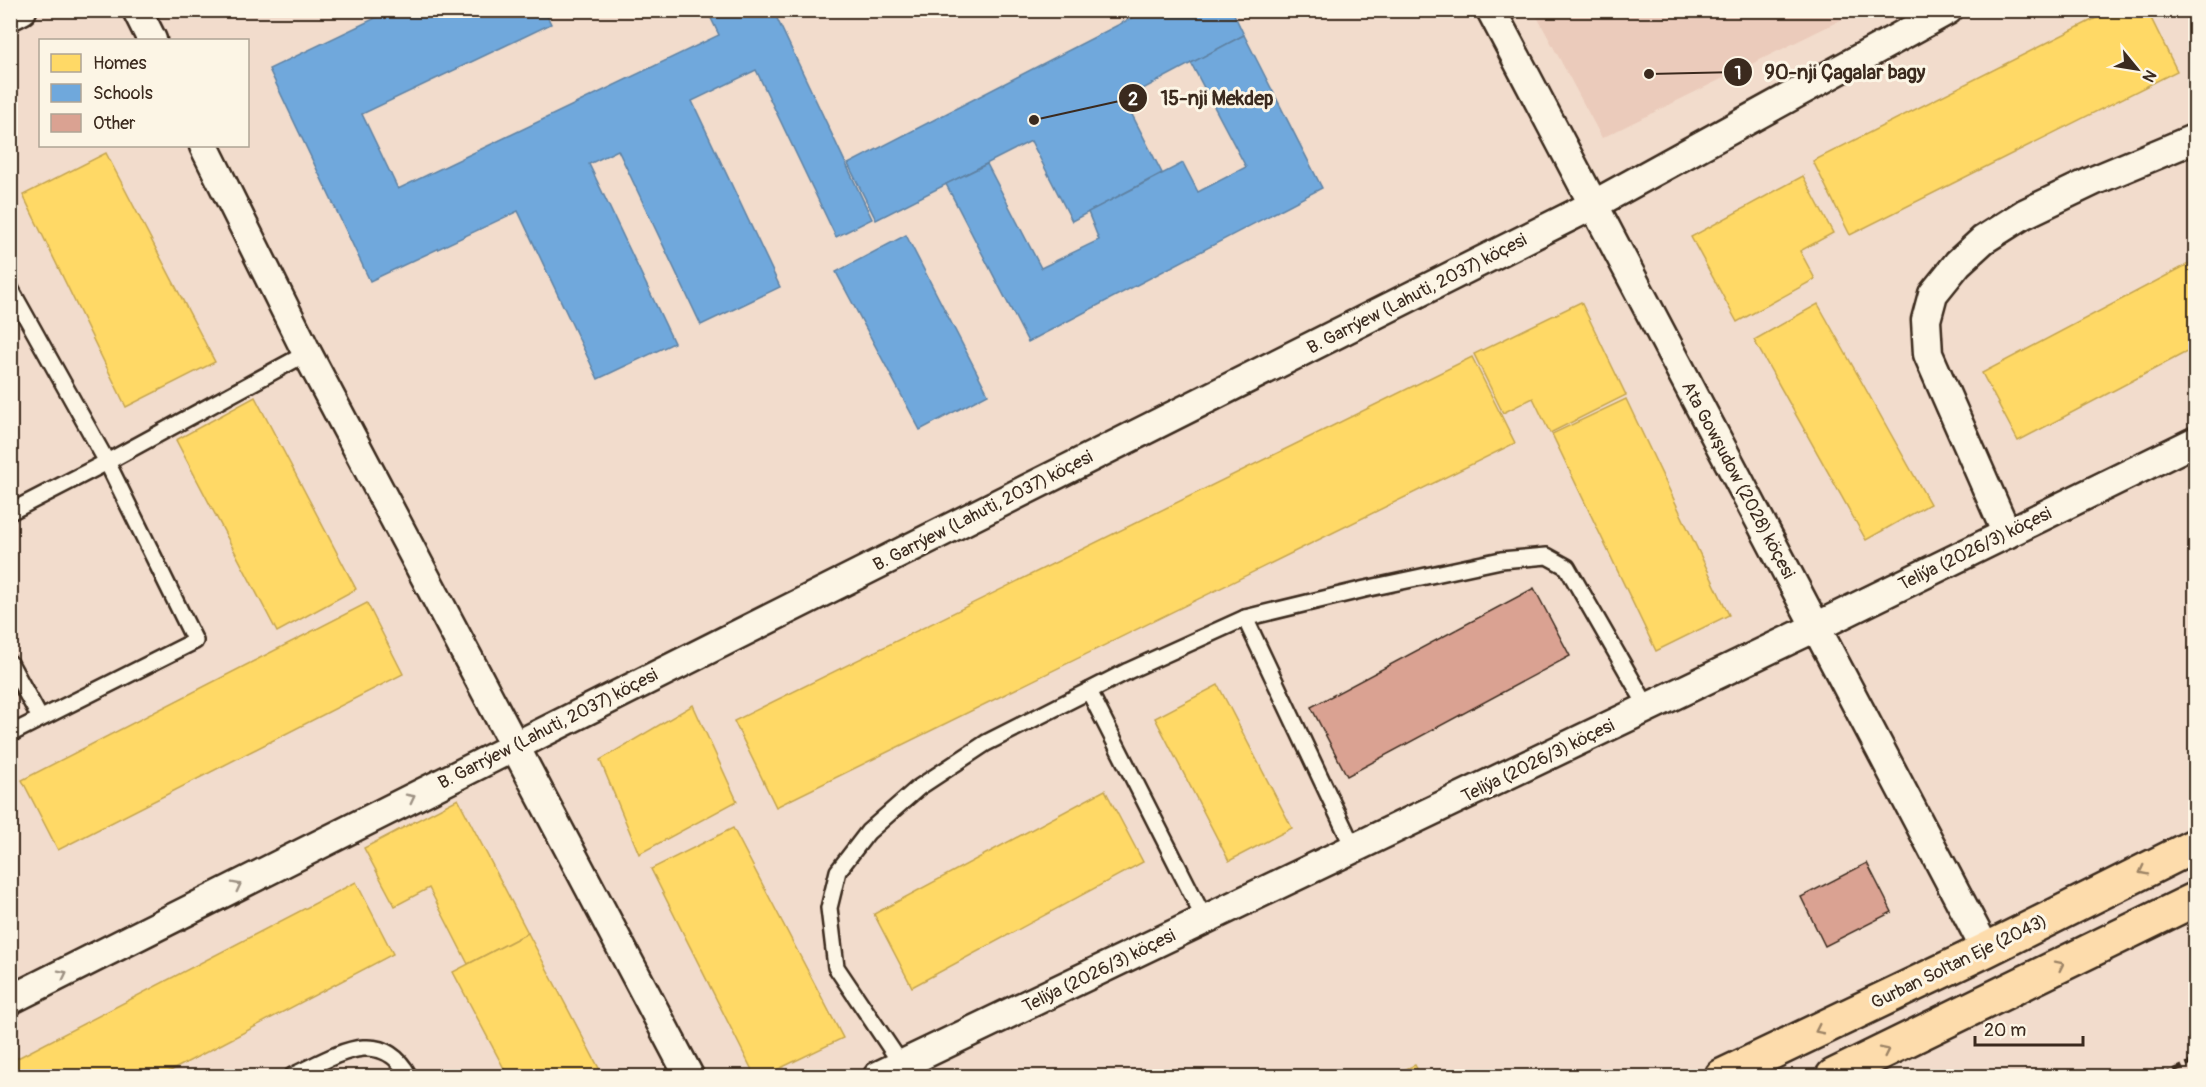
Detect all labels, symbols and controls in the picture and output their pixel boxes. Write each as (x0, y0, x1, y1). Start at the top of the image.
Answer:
legend (39, 39, 249, 147)
north arrow (2107, 39, 2167, 99)
text: Homes (93, 52, 146, 75)
callout: 90-nji Çagalar bagy (1723, 53, 1938, 91)
text: 90-nji Çagalar bagy (1765, 60, 1926, 85)
text: 1 (1734, 62, 1742, 85)
text: N (2138, 66, 2160, 86)
callout: 15-nji Mekdep (1118, 79, 1285, 117)
text: Schools (93, 82, 153, 105)
text: 15-nji Mekdep (1161, 86, 1274, 111)
text: 2 (1128, 88, 1138, 111)
text: Other (93, 112, 136, 135)
street label: B. Garrýew (Lahuti, 2037) köçesi (1303, 228, 1531, 360)
street label: Ata Gowşudow (2028) köçesi (1676, 377, 1800, 583)
street label: B. Garrýew (Lahuti, 2037) köçesi (869, 445, 1097, 577)
street label: Teliýa (2026/3) köçesi (1895, 502, 2055, 596)
street label: B. Garrýew (Lahuti, 2037) köçesi (434, 663, 662, 795)
street label: Teliýa (2026/3) köçesi (1458, 714, 1618, 808)
one-way arrow (405, 794, 416, 805)
one-way arrow (2139, 864, 2150, 875)
one-way arrow (231, 882, 241, 893)
street label: Gurban Soltan Eje (2043) (1867, 909, 2051, 1015)
street label: Teliýa (2026/3) köçesi (1019, 924, 1179, 1018)
one-way arrow (2054, 960, 2065, 972)
one-way arrow (56, 969, 67, 981)
scale bar (1975, 1009, 2083, 1047)
text: 20 m (1984, 1019, 2026, 1042)
one-way arrow (1815, 1022, 1826, 1034)
one-way arrow (1879, 1046, 1890, 1058)

